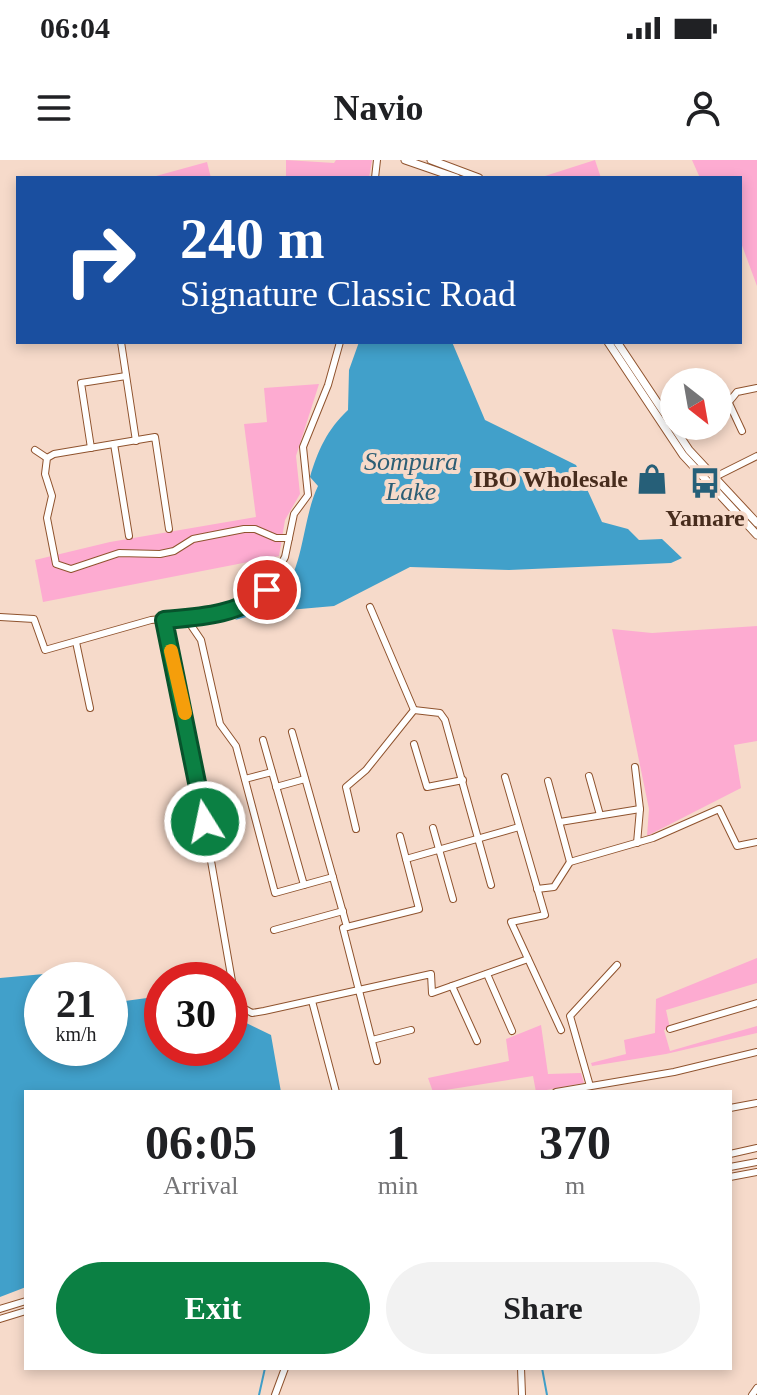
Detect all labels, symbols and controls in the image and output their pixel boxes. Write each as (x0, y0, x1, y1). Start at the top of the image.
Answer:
text: 06:04 (40, 11, 110, 44)
icon: menu (32, 86, 76, 130)
icon: person (681, 86, 725, 130)
text: Navio (334, 88, 424, 128)
icon: right (48, 208, 152, 312)
text: 240 m (180, 208, 325, 270)
text: Signature Classic Road (180, 274, 516, 314)
north arrow (660, 368, 732, 440)
map controls (660, 368, 732, 440)
water label: Sompura Lake (364, 447, 458, 506)
shop icon: IBO Wholesale (635, 462, 669, 496)
place label: IBO Wholesale (473, 466, 628, 492)
bus stop icon: Yamare (688, 466, 722, 500)
place label: Yamare (665, 505, 745, 531)
pin (233, 556, 301, 624)
icon: arrive (245, 568, 289, 612)
position arrow (163, 780, 247, 864)
speed limit sign: 30 (144, 962, 248, 1066)
text: 21 (56, 981, 96, 1026)
text: km/h (55, 1023, 97, 1045)
text: 06:05 (145, 1116, 257, 1169)
text: 1 (386, 1116, 410, 1169)
text: 370 (539, 1116, 611, 1169)
text: Arrival (163, 1171, 238, 1200)
text: min (378, 1171, 418, 1200)
text: m (565, 1171, 585, 1200)
button: Exit (56, 1262, 370, 1354)
button: Share (386, 1262, 700, 1354)

